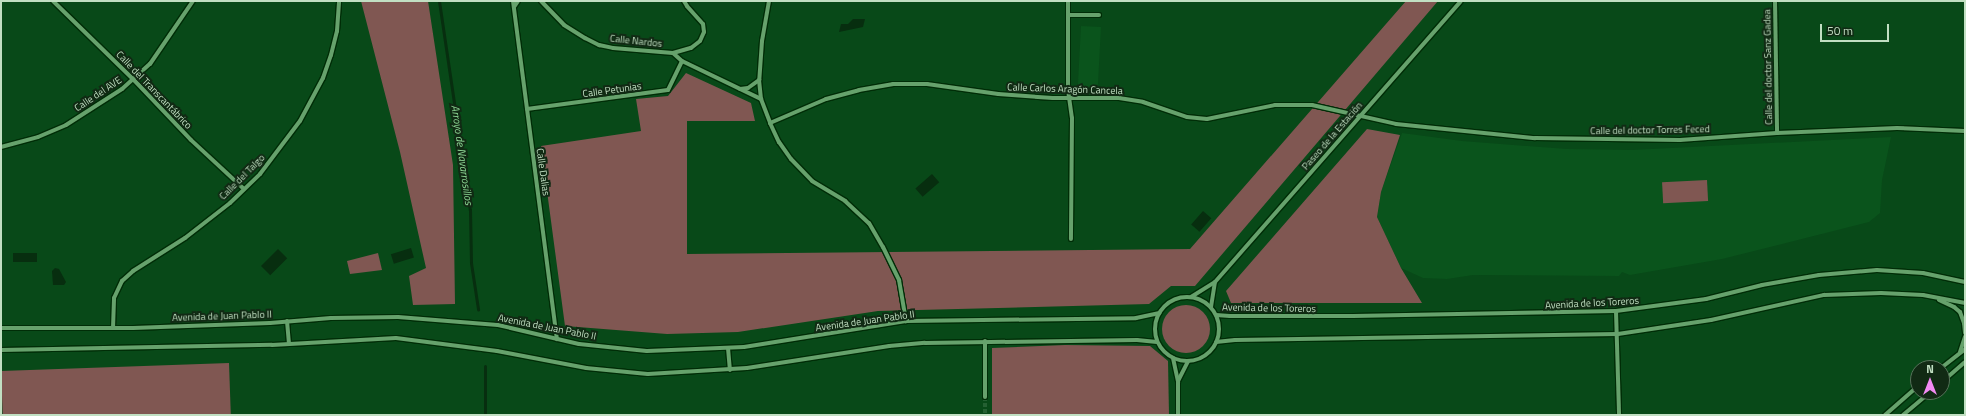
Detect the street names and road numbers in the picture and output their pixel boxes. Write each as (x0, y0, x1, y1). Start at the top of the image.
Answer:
street label: Calle del doctor Sanz Gadea (1761, 9, 1775, 125)
street label: Calle Nardos (609, 32, 663, 50)
street label: Calle del Transcantábrico (114, 49, 194, 131)
street label: Calle del AVE (72, 74, 124, 114)
street label: Calle Petunias (582, 80, 642, 100)
street label: Calle Carlos Aragón Cancela (1007, 81, 1123, 97)
street label: Paseo de la Estación (1299, 100, 1365, 172)
street label: Calle del doctor Torres Feced (1590, 123, 1710, 137)
street label: Calle Dalias (534, 147, 552, 197)
street label: Calle del Talgo (217, 152, 267, 202)
street label: Avenida de los Toreros (1545, 295, 1639, 311)
street label: Avenida de los Toreros (1222, 301, 1316, 315)
street label: Avenida de Juan Pablo II (172, 308, 272, 324)
street label: Avenida de Juan Pablo II (815, 308, 915, 334)
street label: Avenida de Juan Pablo II (497, 312, 597, 342)

